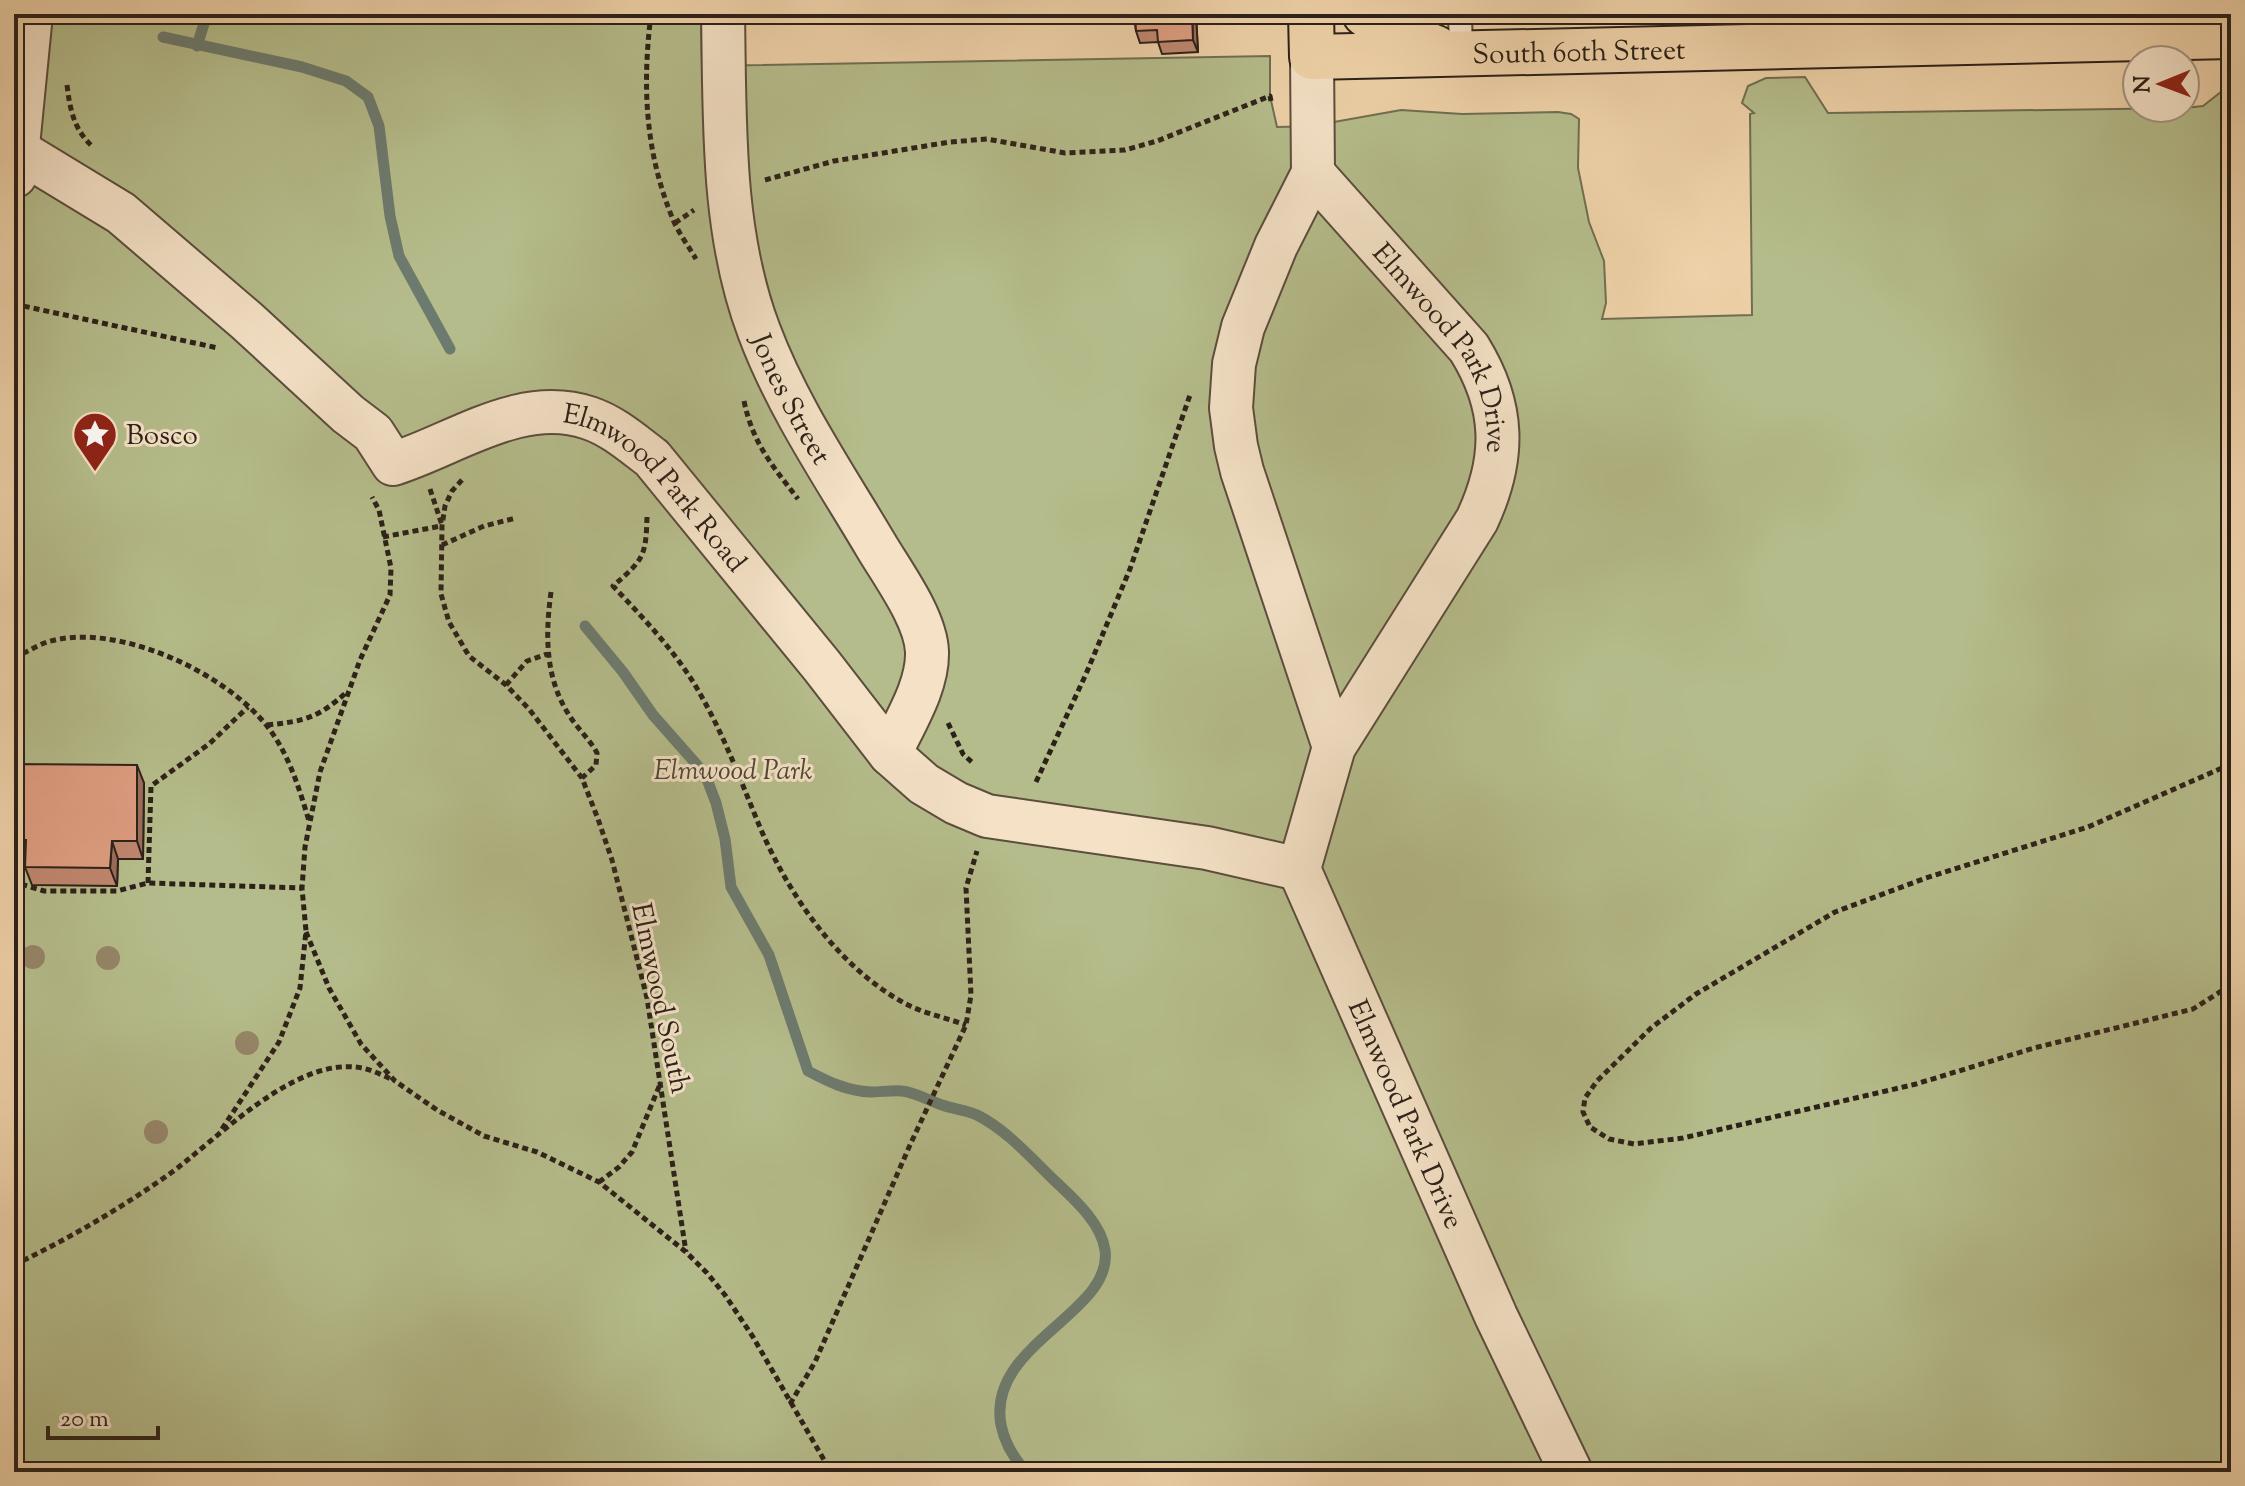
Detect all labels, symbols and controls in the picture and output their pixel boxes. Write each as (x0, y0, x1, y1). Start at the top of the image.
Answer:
street label: South 60th Street (1472, 31, 1686, 76)
north arrow (2121, 44, 2201, 124)
text: N (2128, 75, 2160, 93)
street label: Elmwood Park Drive (1362, 235, 1515, 454)
street label: Jones Street (738, 327, 840, 474)
street label: Elmwood Park Road (560, 395, 755, 582)
place icon: Bosco (71, 410, 119, 473)
place label: Bosco (126, 417, 198, 457)
park label: Elmwood Park (654, 752, 813, 792)
street label: Elmwood South (619, 900, 699, 1098)
street label: Elmwood Park Drive (1336, 994, 1472, 1236)
scale bar (48, 1390, 158, 1440)
text: 20 m (60, 1403, 109, 1437)

